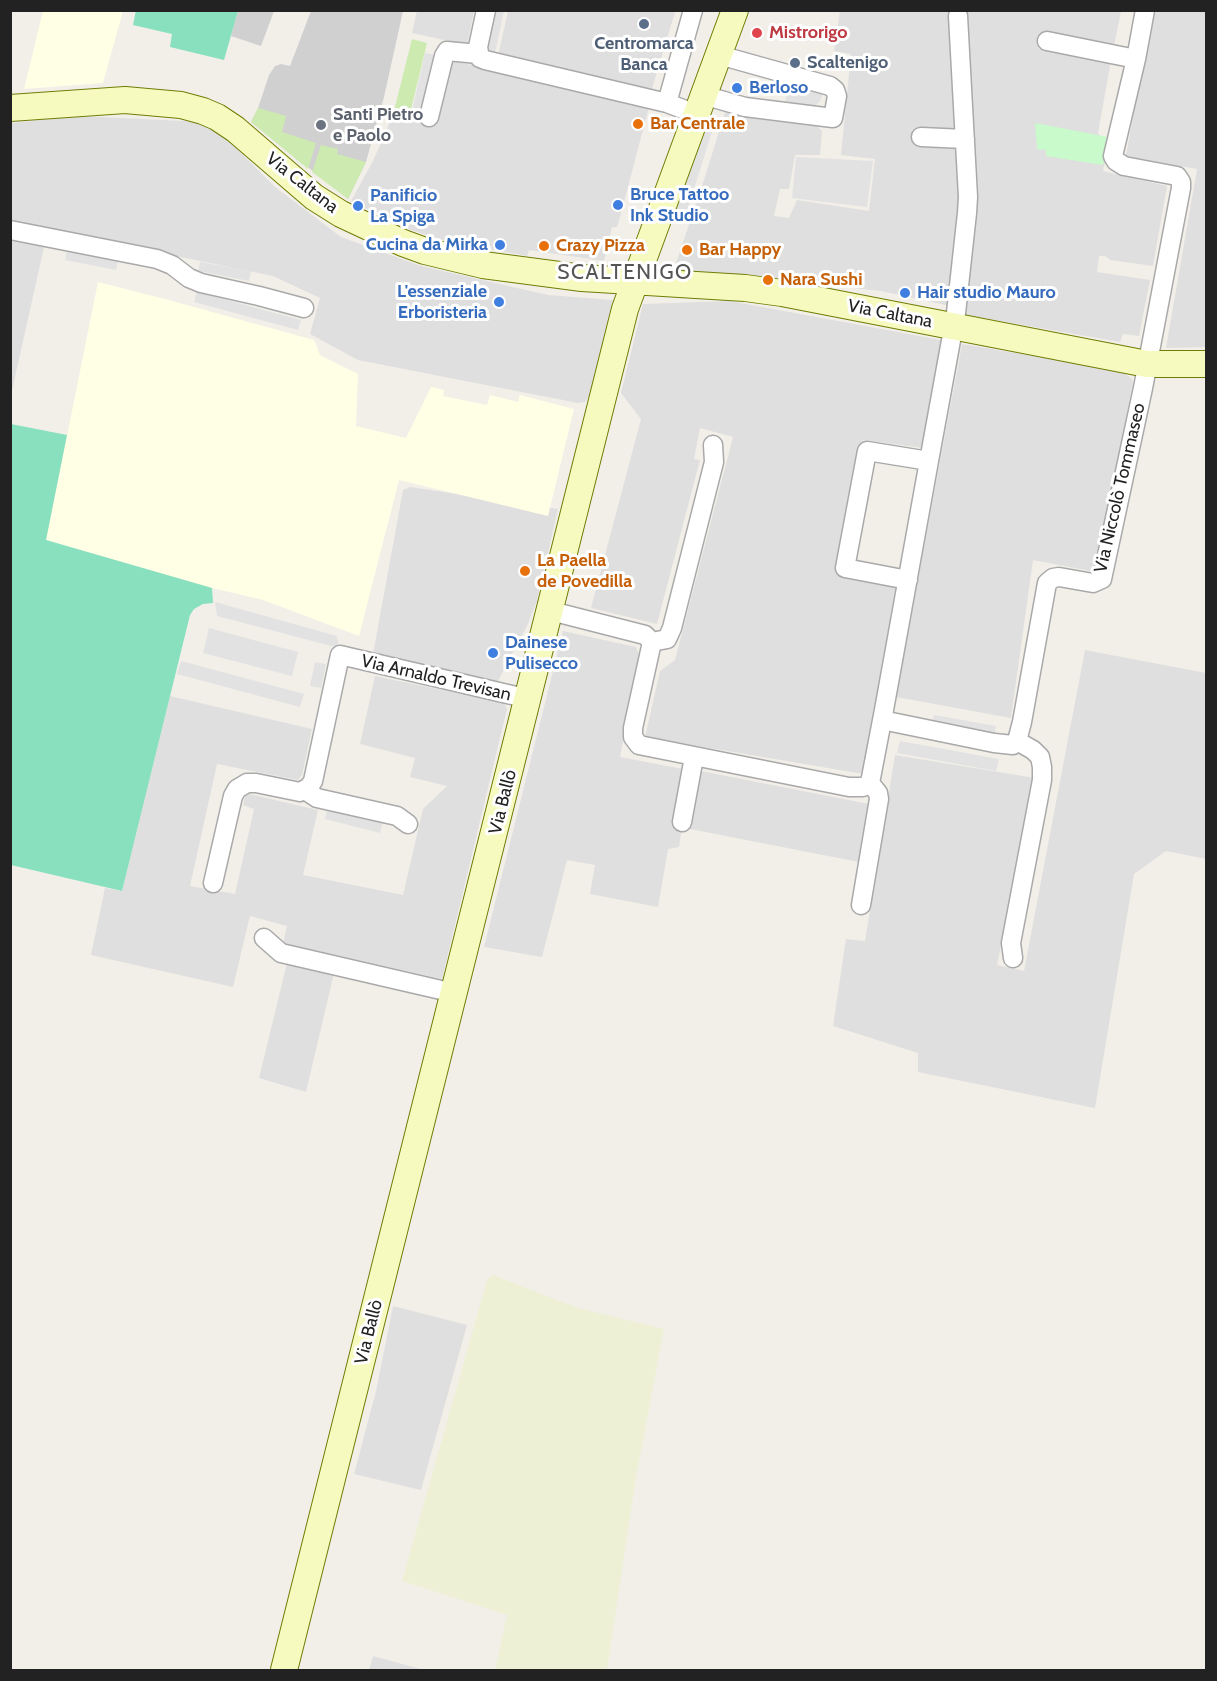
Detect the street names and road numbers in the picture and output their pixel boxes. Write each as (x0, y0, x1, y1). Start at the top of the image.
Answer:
street label: Via Caltana (262, 148, 342, 218)
street label: Via Caltana (846, 295, 934, 333)
street label: Via Niccolò Tommaseo (1090, 401, 1150, 575)
street label: Via Arnaldo Trevisan (359, 650, 513, 706)
street label: Via Ballò (485, 767, 521, 837)
street label: Via Ballò (351, 1297, 387, 1367)

